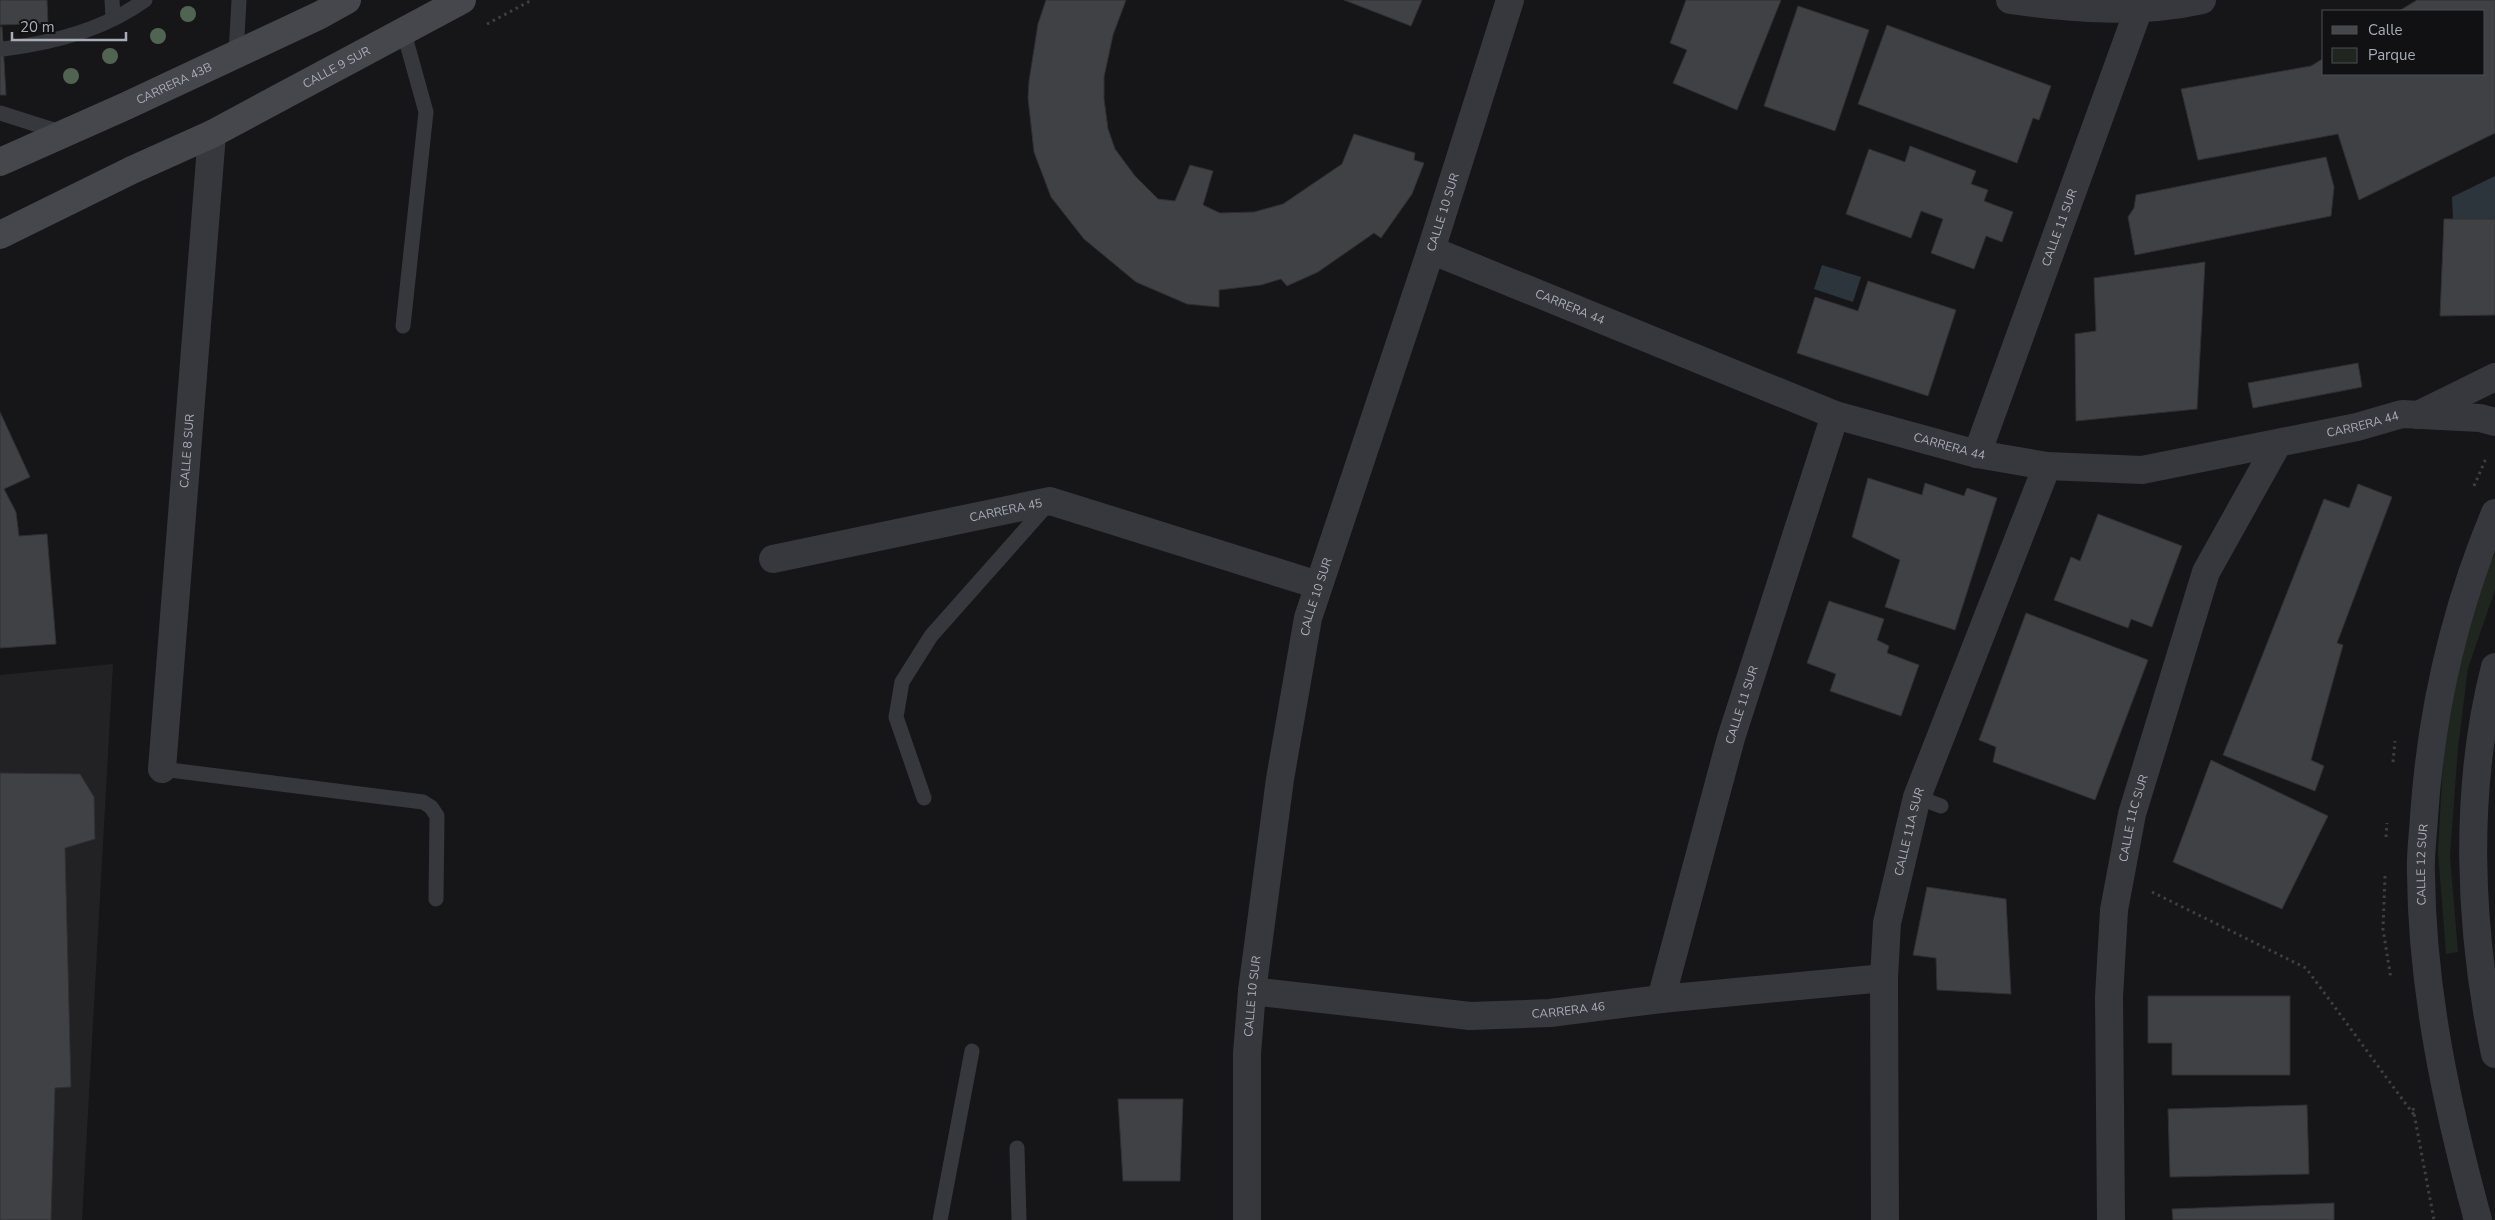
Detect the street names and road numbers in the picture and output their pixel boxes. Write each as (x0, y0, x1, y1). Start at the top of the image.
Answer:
street label: CALLE 9 SUR (300, 43, 373, 92)
street label: CARRERA 43B (134, 59, 215, 108)
street label: CALLE 10 SUR (1423, 171, 1463, 254)
street label: CALLE 11 SUR (2038, 186, 2081, 269)
street label: CARRERA 44 (1533, 285, 1607, 328)
street label: CARRERA 44 (2325, 407, 2400, 441)
street label: CALLE 8 SUR (176, 413, 198, 489)
street label: CARRERA 44 (1912, 429, 1987, 463)
street label: CARRERA 45 (968, 495, 1044, 526)
street label: CALLE 10 SUR (1297, 555, 1336, 637)
street label: CALLE 11 SUR (1722, 664, 1762, 746)
street label: CALLE 11C SUR (2115, 773, 2152, 863)
street label: CALLE 11A SUR (1891, 785, 1928, 877)
street label: CALLE 12 SUR (2413, 823, 2432, 906)
street label: CALLE 10 SUR (1240, 955, 1265, 1037)
street label: CARRERA 46 (1531, 998, 1606, 1022)

